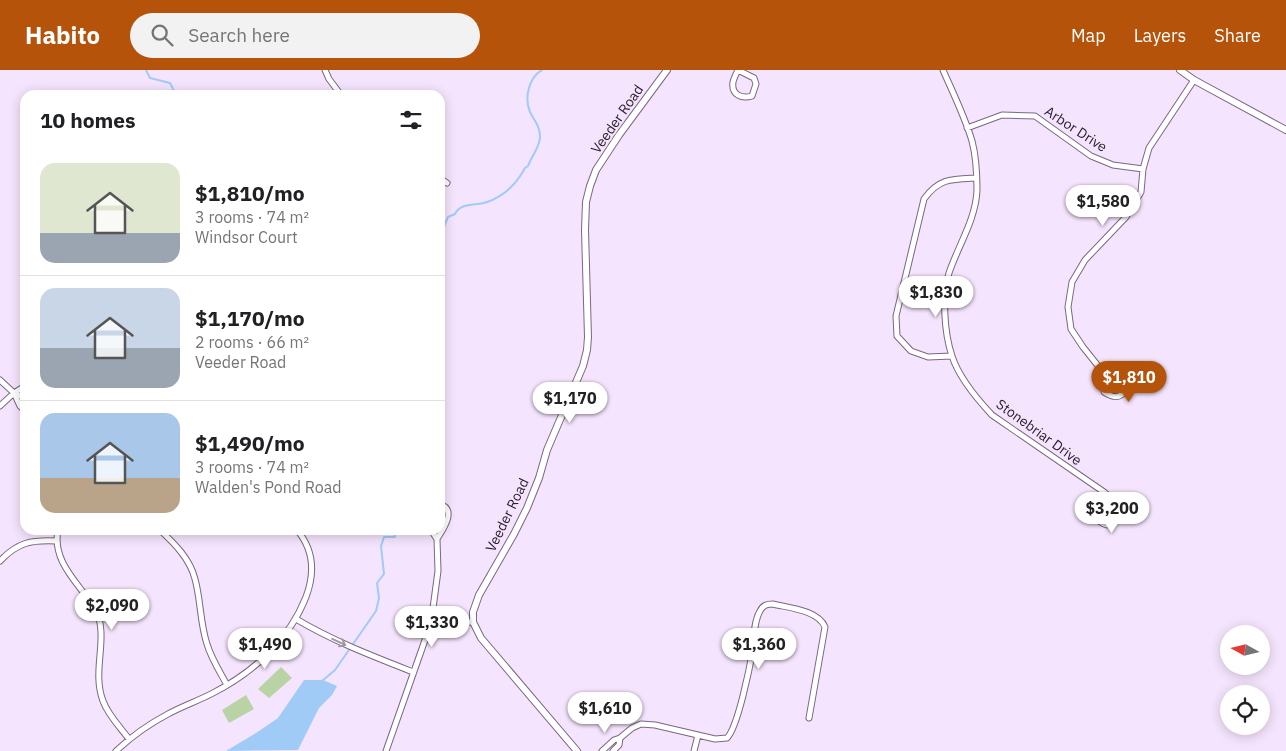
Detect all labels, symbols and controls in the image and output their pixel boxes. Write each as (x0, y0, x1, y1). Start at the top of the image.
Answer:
search box (130, 13, 480, 58)
text: Habito (25, 19, 100, 51)
icon: search (148, 21, 176, 49)
text: Search here (188, 23, 290, 47)
text: Map (1071, 24, 1106, 47)
text: Layers (1134, 24, 1186, 47)
text: Share (1214, 24, 1261, 47)
street label: Veeder Road (587, 81, 647, 157)
street label: Arbor Drive (1041, 102, 1111, 156)
text: 10 homes (40, 106, 136, 134)
icon: filters (397, 106, 425, 134)
text: $1,810/mo (195, 179, 305, 207)
icon: home (80, 183, 140, 243)
pin: $1,580 (1062, 184, 1144, 227)
text: $1,580 (1077, 191, 1129, 211)
text: 3 rooms · 74 m² (195, 207, 309, 227)
text: Windsor Court (195, 227, 298, 247)
pin: $1,830 (895, 276, 977, 318)
text: $1,830 (910, 282, 962, 302)
text: $1,170/mo (195, 304, 305, 332)
icon: home (80, 308, 140, 368)
text: 2 rooms · 66 m² (195, 332, 309, 352)
text: Veeder Road (195, 352, 286, 372)
pin: $1,810 (1088, 360, 1170, 403)
text: $1,810 (1103, 367, 1155, 387)
pin: $1,170 (529, 382, 611, 424)
text: $1,170 (544, 388, 596, 408)
street label: Stonebriar Drive (993, 395, 1086, 469)
text: $1,490/mo (195, 429, 305, 457)
icon: home (80, 433, 140, 493)
text: 3 rooms · 74 m² (195, 457, 309, 477)
street label: Veeder Road (481, 475, 533, 555)
text: Walden's Pond Road (195, 477, 342, 497)
pin: $3,200 (1071, 492, 1153, 534)
text: $3,200 (1086, 498, 1138, 518)
pin: $2,090 (71, 588, 153, 631)
text: $2,090 (86, 595, 138, 615)
pin: $1,330 (391, 606, 473, 648)
text: $1,330 (406, 612, 458, 632)
north arrow (1220, 625, 1270, 675)
map controls (1220, 625, 1270, 735)
pin: $1,490 (224, 628, 306, 670)
pin: $1,360 (718, 628, 800, 670)
text: $1,490 (239, 634, 291, 654)
text: $1,360 (733, 634, 785, 654)
one-way arrow (331, 637, 346, 647)
button: locate (1220, 685, 1270, 735)
pin: $1,610 (564, 692, 646, 734)
text: $1,610 (579, 698, 631, 718)

